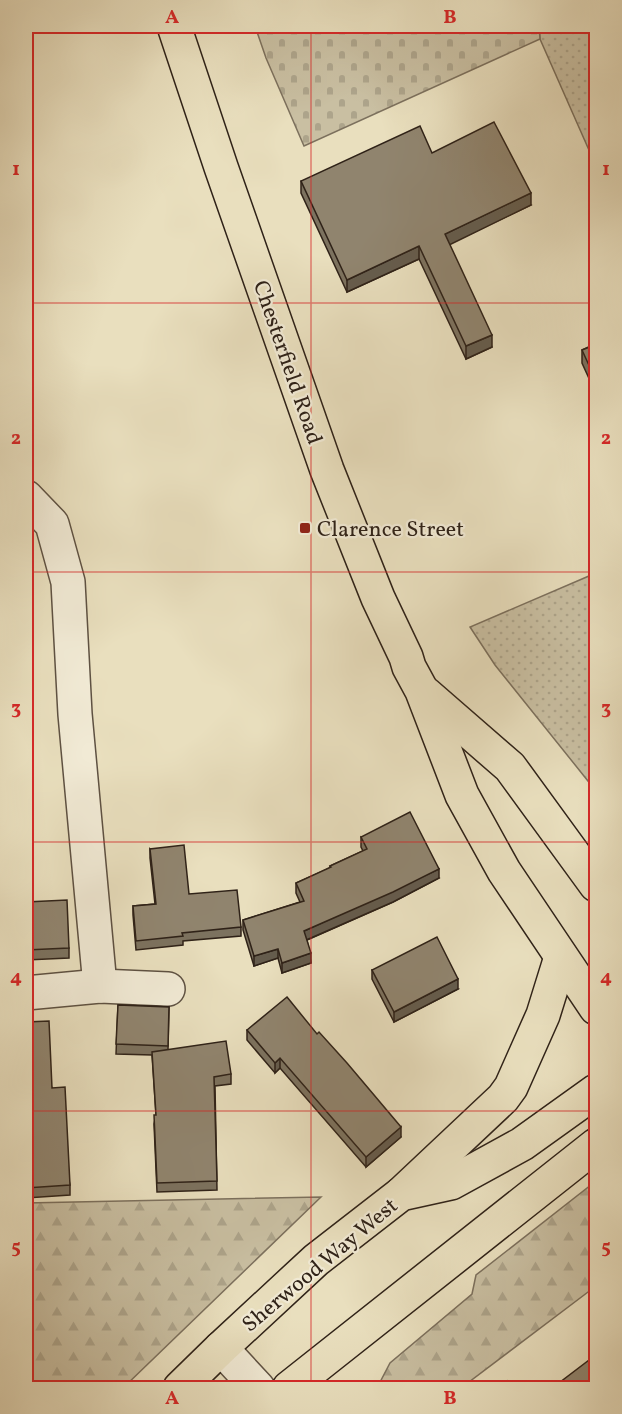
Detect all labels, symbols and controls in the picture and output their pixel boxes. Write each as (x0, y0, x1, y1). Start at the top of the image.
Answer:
text: A (165, 4, 179, 32)
text: B (443, 4, 457, 32)
text: 1 (12, 156, 20, 184)
text: 1 (602, 156, 610, 184)
street label: Chesterfield Road (244, 277, 329, 449)
text: 2 (11, 425, 21, 453)
text: 2 (601, 425, 611, 453)
place label: Clarence Street (317, 515, 464, 546)
marker: Clarence Street (298, 521, 312, 535)
text: 3 (11, 695, 21, 723)
text: 3 (601, 695, 611, 723)
text: 4 (10, 964, 22, 992)
text: 4 (600, 964, 612, 992)
street label: Sherwood Way West (236, 1191, 405, 1340)
text: 5 (11, 1234, 21, 1262)
text: 5 (601, 1234, 611, 1262)
text: A (165, 1385, 179, 1413)
text: B (443, 1385, 457, 1413)

